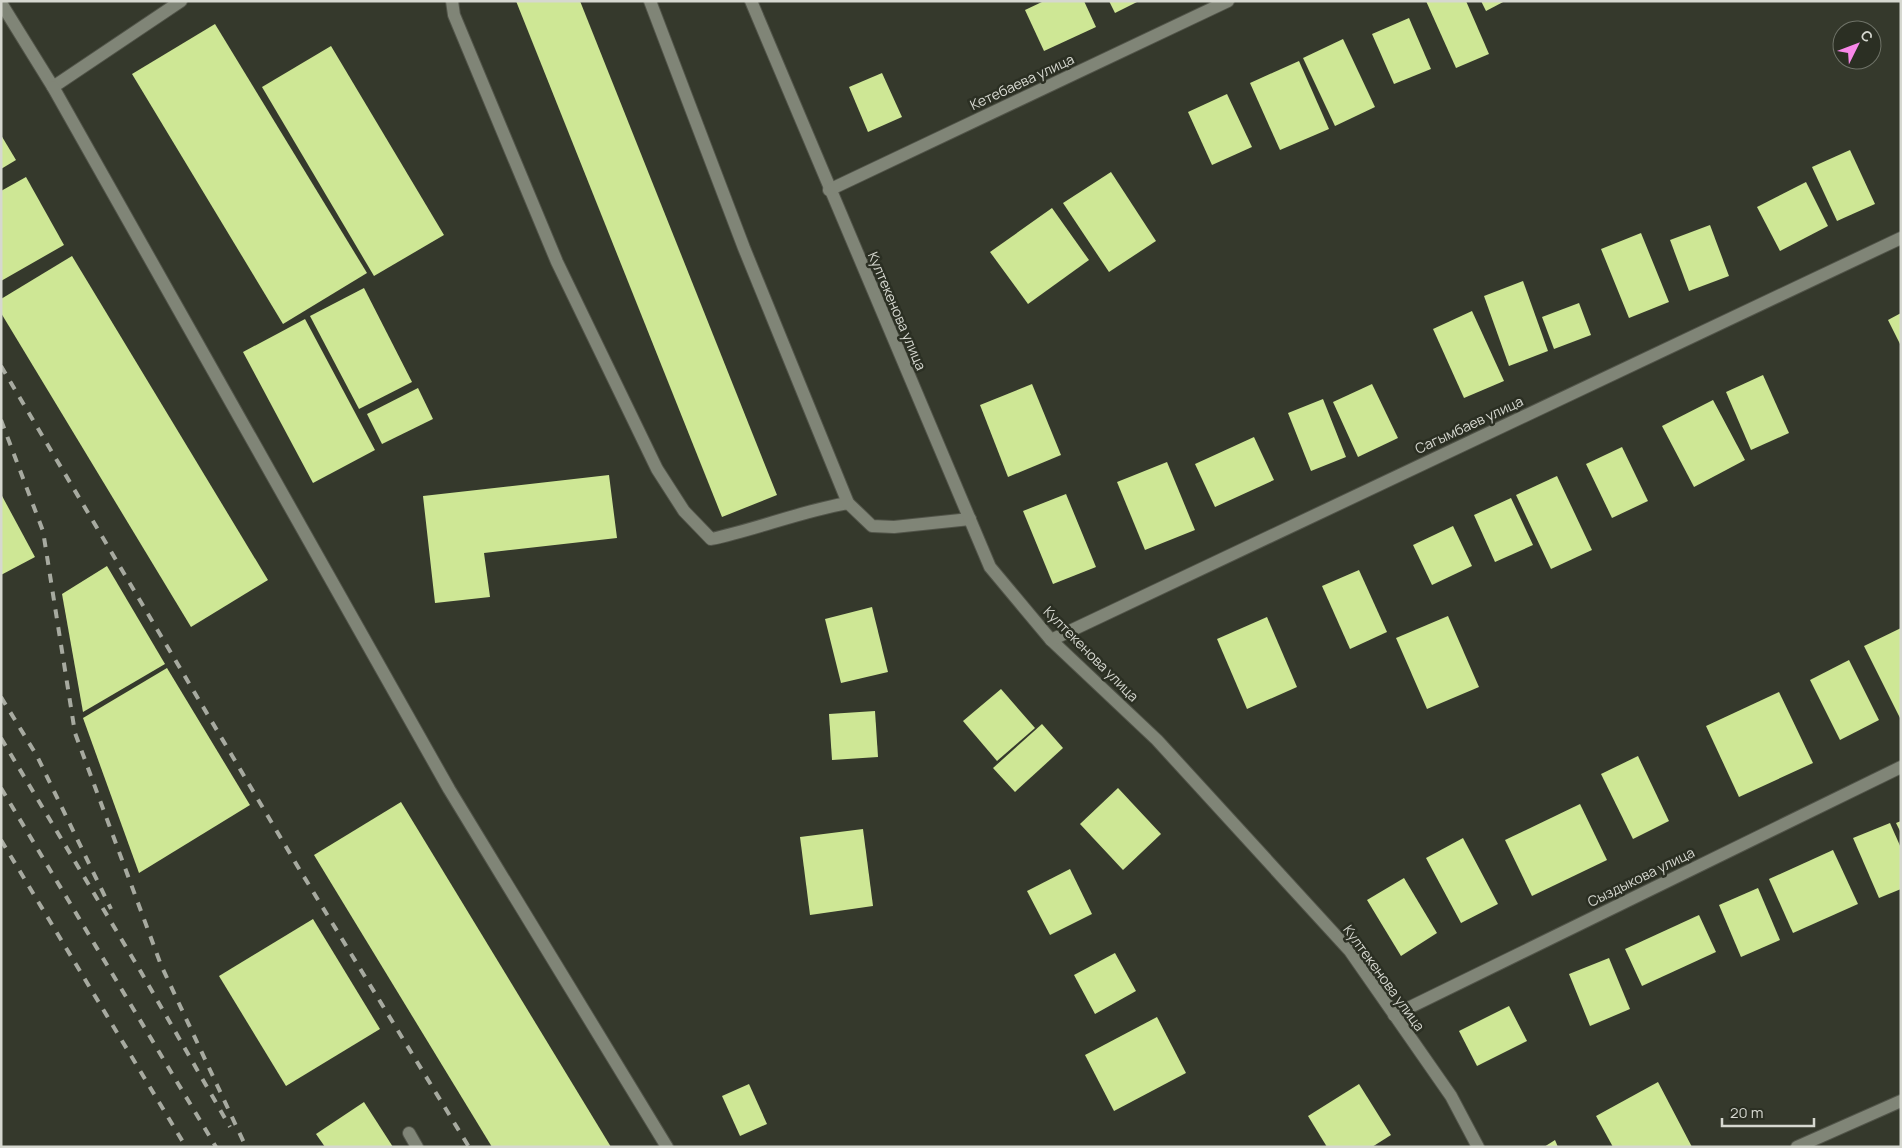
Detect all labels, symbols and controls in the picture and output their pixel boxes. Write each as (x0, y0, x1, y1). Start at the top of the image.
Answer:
north arrow (1832, 20, 1882, 70)
text: С (1857, 26, 1878, 46)
street label: Кетебаева улица (967, 49, 1077, 114)
street label: Култекенова улица (864, 249, 931, 373)
street label: Сагымбаев улица (1412, 391, 1526, 458)
street label: Култекенова улица (1040, 602, 1143, 705)
street label: Сыздыкова улица (1584, 842, 1698, 911)
street label: Култекенова улица (1339, 921, 1429, 1035)
scale bar (1722, 1096, 1814, 1128)
text: 20 m (1730, 1102, 1763, 1123)

